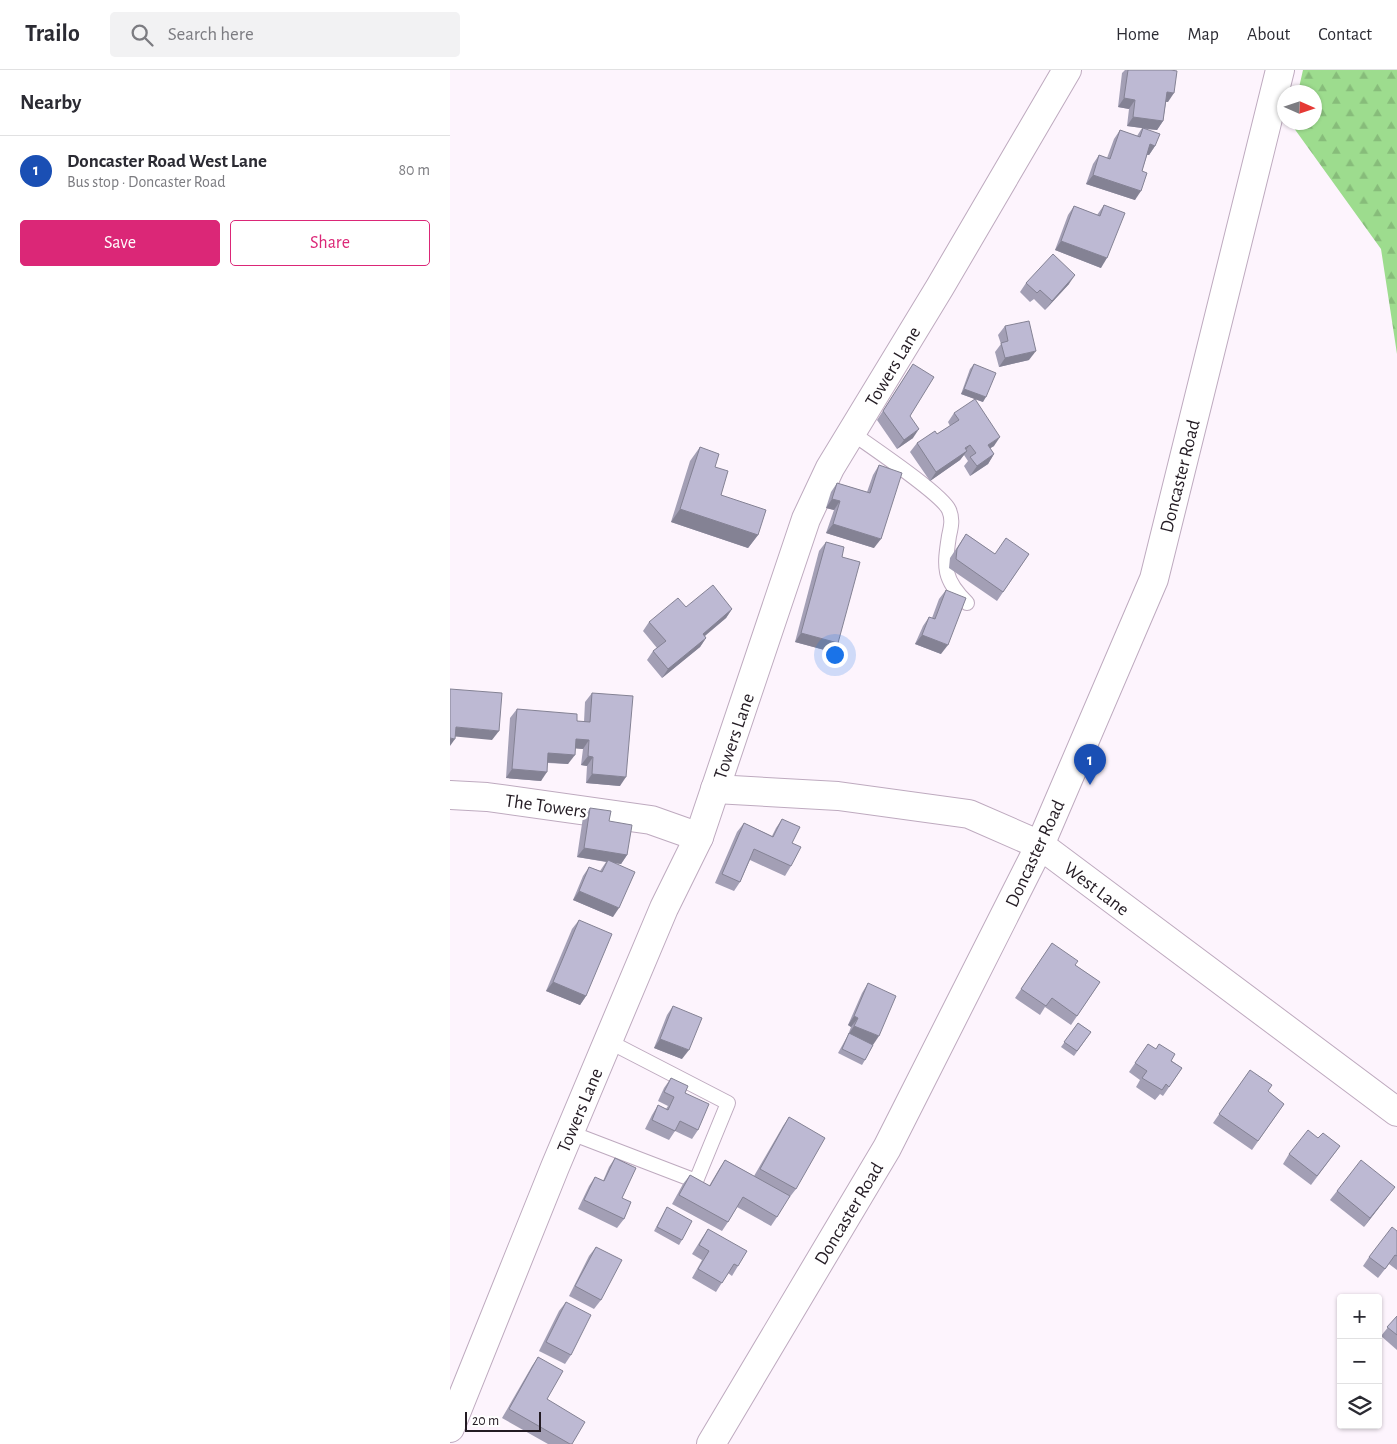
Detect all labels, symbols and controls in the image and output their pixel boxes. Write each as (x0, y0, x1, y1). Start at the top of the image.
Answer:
search box (110, 12, 460, 57)
icon: search (128, 21, 156, 49)
text: Trailo (25, 22, 80, 46)
text: Search here (168, 25, 254, 44)
text: Home (1116, 26, 1159, 44)
text: Map (1187, 26, 1219, 44)
text: About (1247, 26, 1290, 44)
text: Contact (1318, 26, 1372, 44)
north arrow (1277, 85, 1322, 130)
text: Nearby (20, 92, 81, 113)
text: Doncaster Road West Lane (67, 152, 267, 171)
text: 1 (33, 162, 39, 178)
text: 80 m (399, 162, 430, 178)
text: Bus stop · Doncaster Road (67, 174, 226, 190)
button: Save (20, 220, 220, 266)
button: Share (230, 220, 430, 266)
street label: Towers Lane (862, 323, 925, 410)
street label: Doncaster Road (1157, 418, 1204, 535)
your location (822, 642, 848, 668)
street label: Towers Lane (711, 691, 758, 782)
pin: 1 (1074, 744, 1106, 785)
street label: The Towers (504, 791, 588, 822)
street label: Doncaster Road (1002, 797, 1068, 910)
street label: West Lane (1060, 859, 1132, 920)
street label: Towers Lane (554, 1066, 607, 1156)
street label: Doncaster Road (811, 1159, 887, 1268)
map controls (1337, 1294, 1382, 1429)
button: + (1337, 1294, 1382, 1339)
button: − (1337, 1339, 1382, 1384)
button: layers (1337, 1384, 1382, 1429)
scale bar (465, 1409, 541, 1432)
text: 20 m (472, 1414, 499, 1428)

